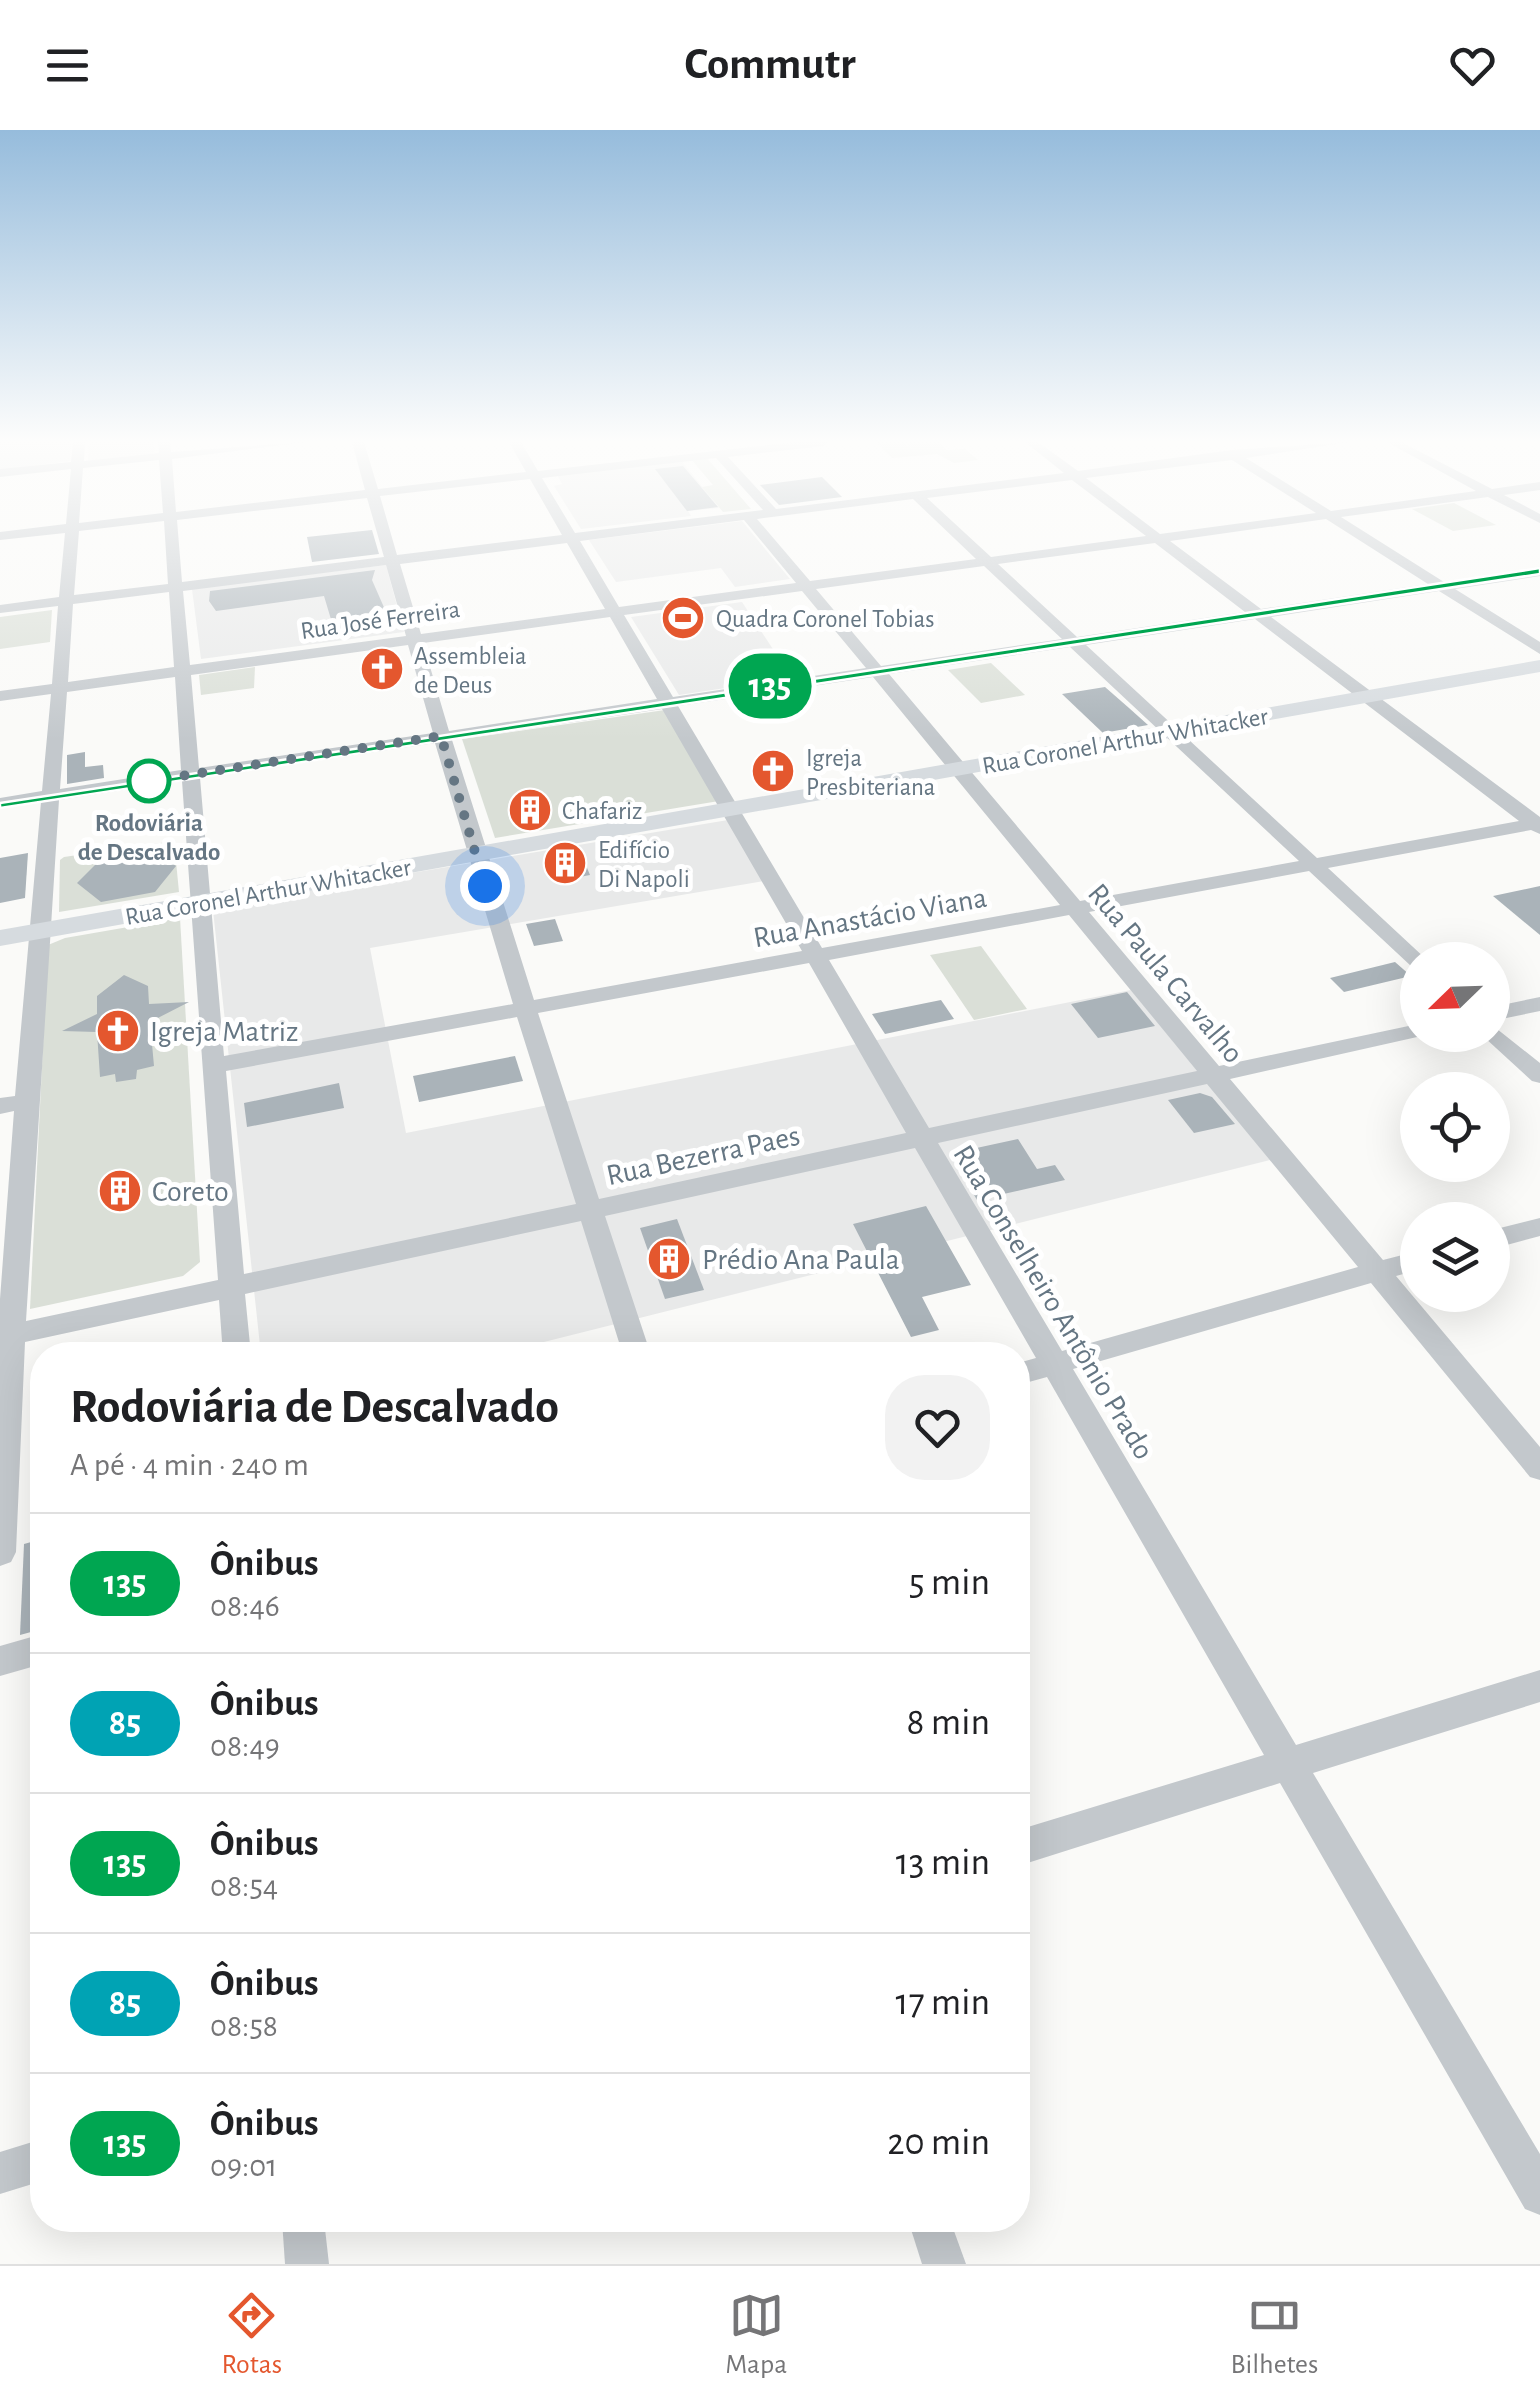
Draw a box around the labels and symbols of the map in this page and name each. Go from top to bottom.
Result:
sports icon: Quadra Coronel Tobias [660,595,706,641]
street label: Rua José Ferreira [299,597,462,644]
place label: Quadra Coronel Tobias [716,607,935,632]
place label: Assembleia de Deus [414,644,527,698]
church icon: Assembleia de Deus [359,646,405,692]
line badge: 135 [712,654,828,718]
street label: Rua Coronel Arthur Whitacker [980,704,1270,779]
place label: Igreja Presbiteriana [806,746,935,800]
church icon: Igreja Presbiteriana [750,748,796,794]
marker: Rodoviária de Descalvado [128,760,170,802]
building icon: Chafariz [507,787,553,833]
place label: Chafariz [562,799,642,824]
place label: Rodoviária de Descalvado [78,811,220,865]
place label: Edifício Di Napoli [598,838,690,892]
building icon: Edifício Di Napoli [542,840,588,886]
street label: Rua Coronel Arthur Whitacker [123,855,413,930]
your location [460,861,510,911]
street label: Rua Paula Carvalho [1082,878,1249,1069]
street label: Rua Anastácio Viana [751,883,989,953]
north arrow [1400,942,1510,1052]
church icon: Igreja Matriz [95,1008,141,1054]
place label: Igreja Matriz [150,1017,298,1047]
street label: Rua Bezerra Paes [604,1121,803,1191]
street label: Rua Conselheiro Antônio Prado [947,1140,1159,1465]
building icon: Coreto [97,1168,143,1214]
place label: Coreto [152,1177,229,1207]
building icon: Prédio Ana Paula [646,1236,692,1282]
place label: Prédio Ana Paula [702,1245,900,1275]

